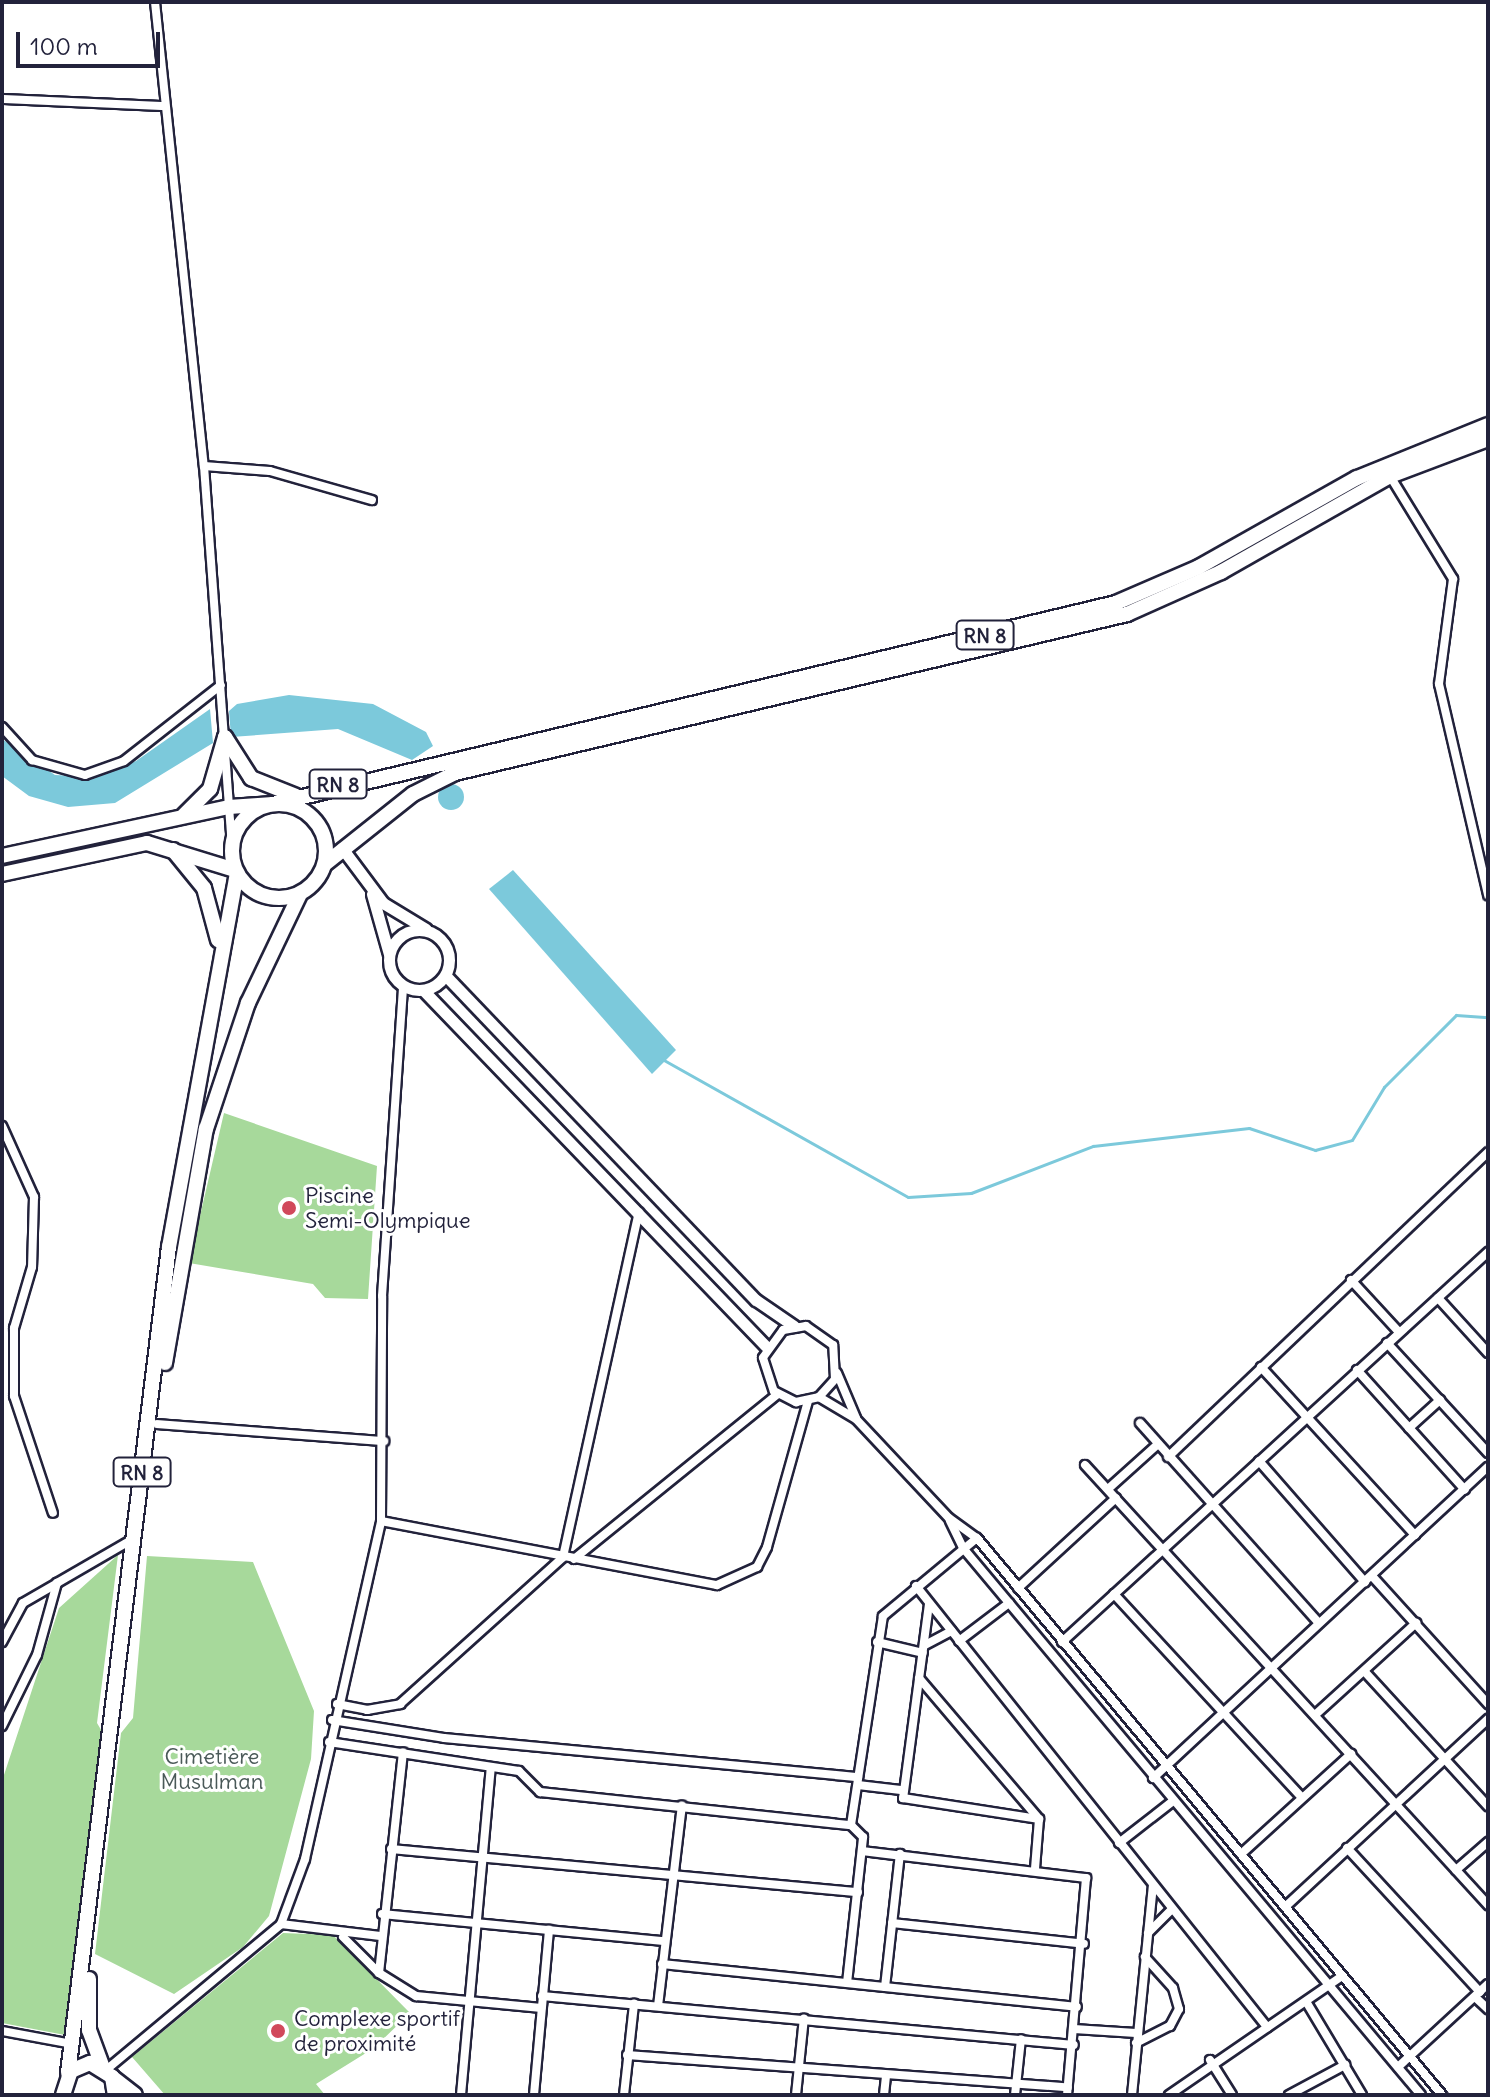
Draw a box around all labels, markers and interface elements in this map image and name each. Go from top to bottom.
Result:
scale bar [20,16,164,66]
text: 100 m [30,31,98,61]
road number: RN 8 [955,619,1015,651]
road number: RN 8 [308,768,368,800]
place label: Piscine Semi-Olympique [305,1182,471,1234]
marker: Piscine Semi-Olympique [280,1199,298,1217]
road number: RN 8 [112,1456,172,1488]
park label: Cimetière Musulman [161,1743,263,1794]
place label: Complexe sportif de proximité [294,2005,460,2056]
marker: Complexe sportif de proximité [269,2022,287,2040]

